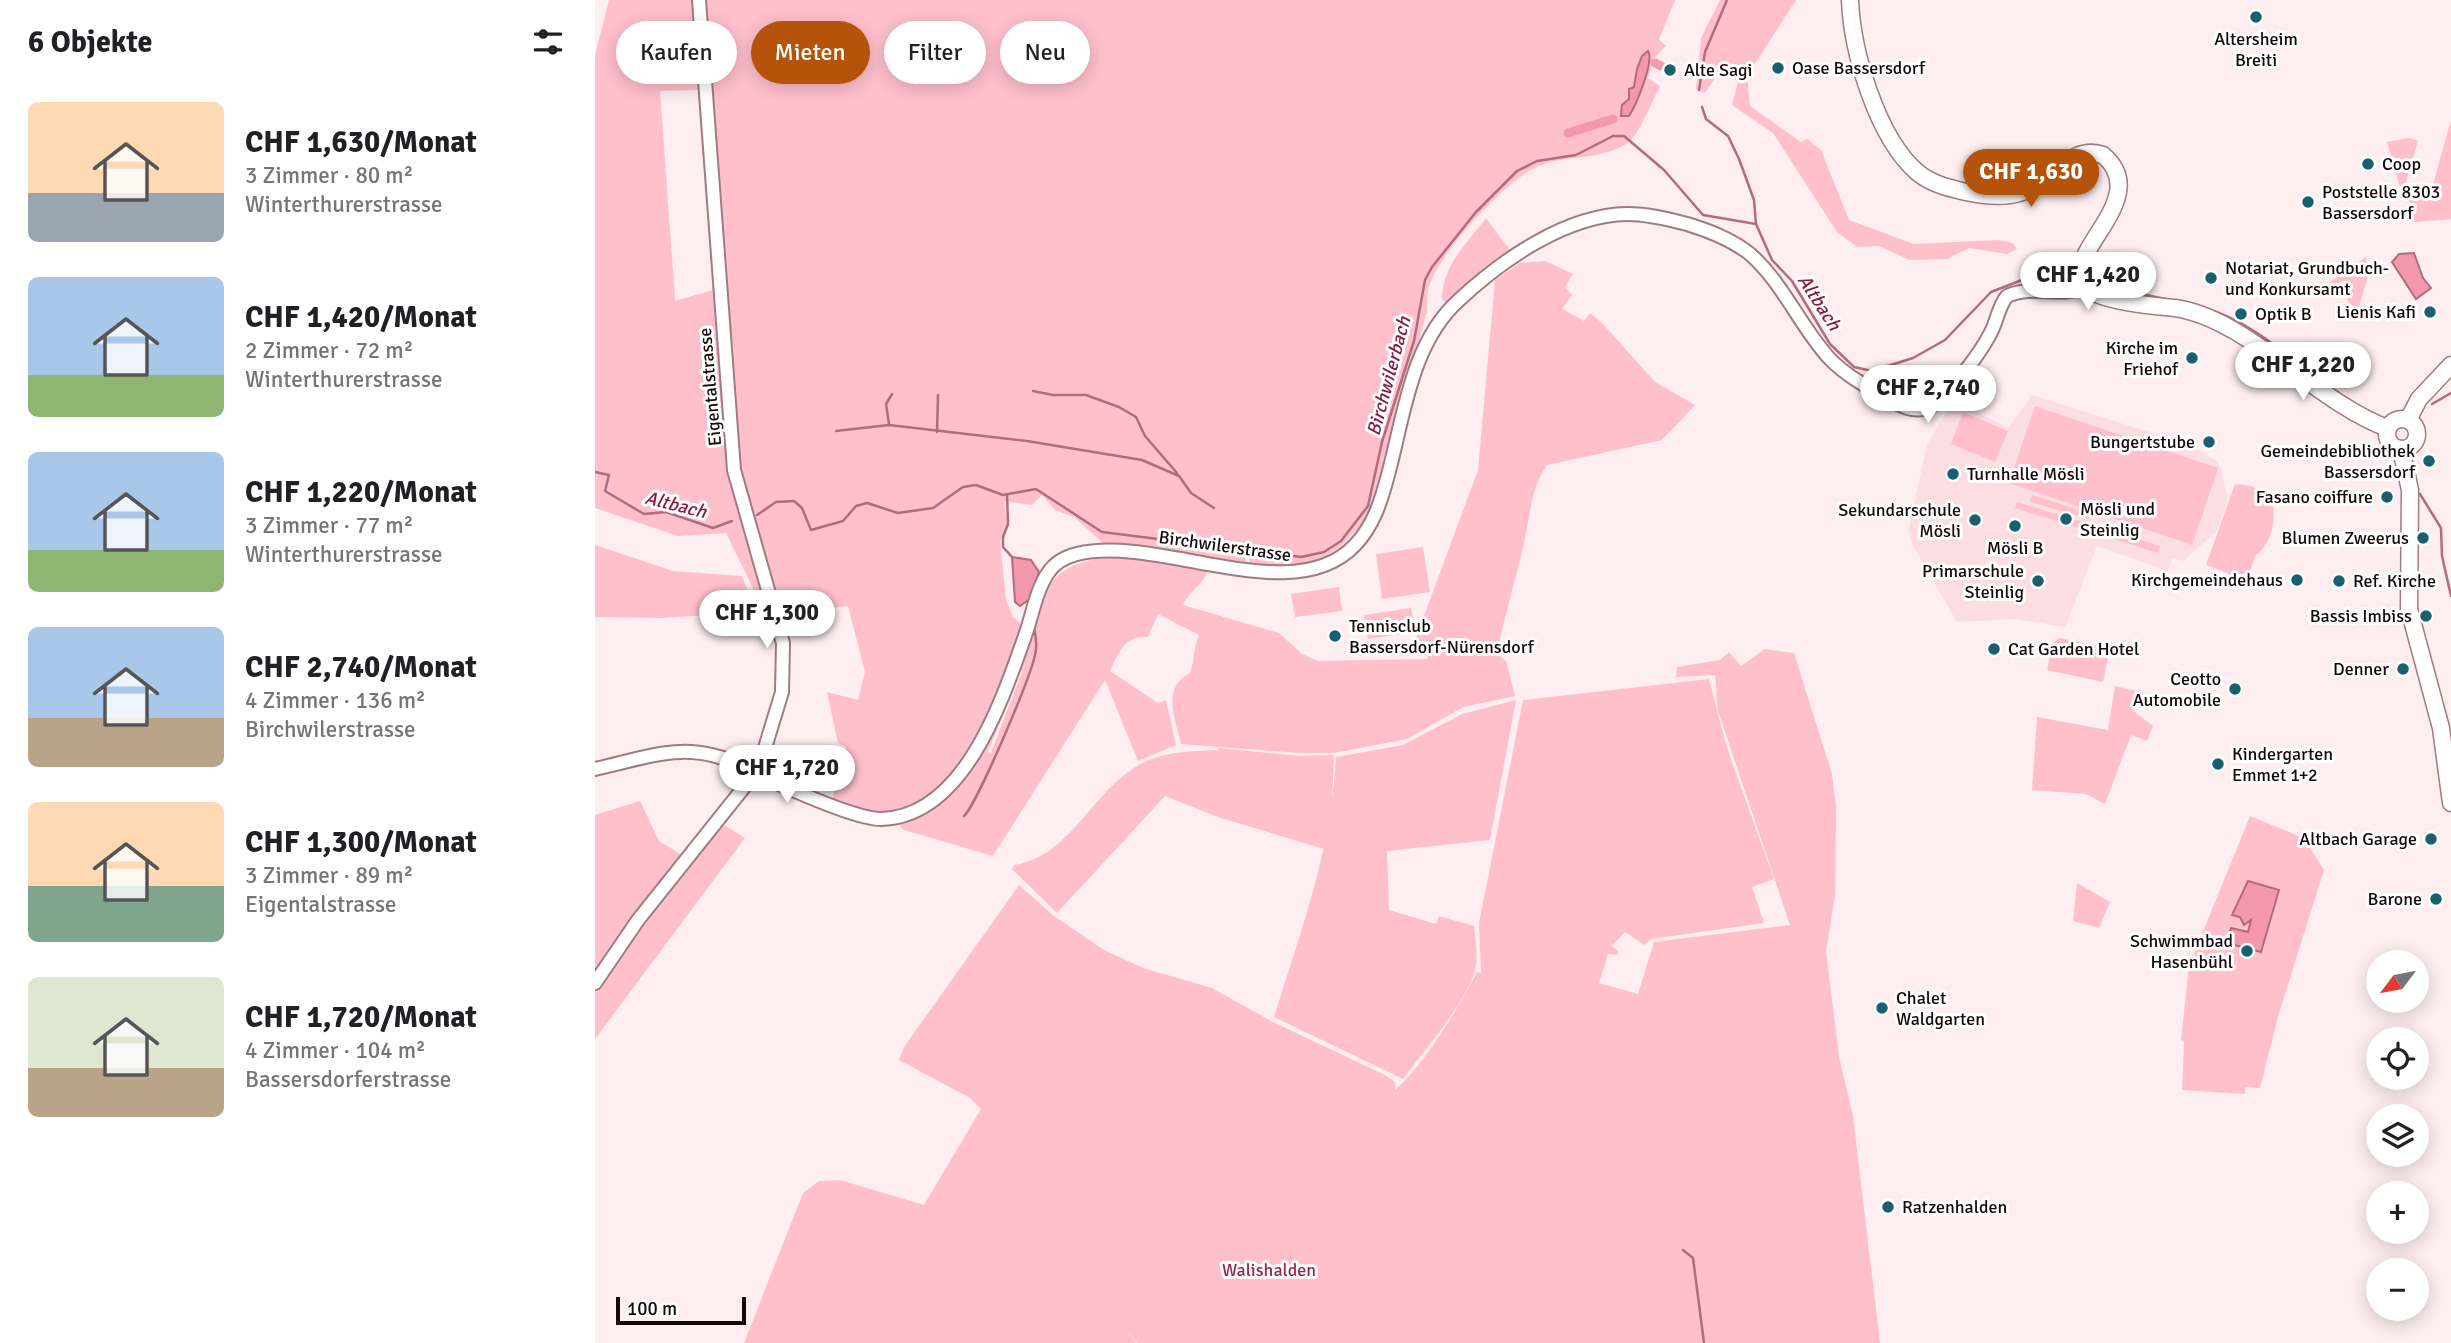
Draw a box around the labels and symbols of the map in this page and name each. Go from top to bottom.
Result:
marker: Altersheim Breiti [2248,9,2264,25]
place label: Altersheim Breiti [2214,28,2298,71]
place label: Oase Bassersdorf [1792,57,1926,79]
place label: Alte Sagi [1684,59,1752,81]
marker: Oase Bassersdorf [1770,60,1786,76]
marker: Alte Sagi [1662,62,1678,78]
pin: CHF 1,630 [1951,150,2111,209]
place label: Coop [2382,153,2421,175]
marker: Coop [2360,156,2376,172]
place label: Poststelle 8303 Bassersdorf [2322,181,2440,224]
marker: Poststelle 8303 Bassersdorf [2300,194,2316,210]
pin: CHF 1,420 [2008,252,2168,312]
place label: Notariat, Grundbuch- und Konkursamt [2225,257,2389,300]
water label: Altbach [1792,270,1847,336]
marker: Notariat, Grundbuch- und Konkursamt [2203,270,2219,286]
place label: Lienis Kafi [2336,301,2416,323]
place label: Optik B [2255,303,2312,325]
marker: Lienis Kafi [2422,304,2438,320]
marker: Optik B [2233,306,2249,322]
water label: Birchwilerbach [1362,314,1417,438]
street label: Eigentalstrasse [694,327,726,447]
place label: Kirche im Friehof [2106,337,2179,380]
pin: CHF 1,220 [2223,342,2383,402]
marker: Kirche im Friehof [2184,350,2200,366]
pin: CHF 2,740 [1848,366,2008,425]
place label: Bungertstube [2090,431,2195,453]
marker: Bungertstube [2201,434,2217,450]
place label: Gemeindebibliothek Bassersdorf [2261,440,2416,483]
marker: Gemeindebibliothek Bassersdorf [2421,453,2437,469]
place label: Turnhalle Mösli [1967,463,2085,485]
marker: Turnhalle Mösli [1945,466,1961,482]
water label: Altbach [643,486,709,524]
place label: Fasano coiffure [2256,486,2373,508]
marker: Fasano coiffure [2379,489,2395,505]
place label: Mösli und Steinlig [2080,498,2155,541]
place label: Sekundarschule Mösli [1838,499,1961,542]
marker: Mösli und Steinlig [2058,511,2074,527]
marker: Sekundarschule Mösli [1967,512,1983,528]
marker: Mösli B [2007,518,2023,534]
street label: Birchwilerstrasse [1157,526,1293,566]
place label: Blumen Zweerus [2281,527,2409,549]
marker: Blumen Zweerus [2415,530,2431,546]
place label: Mösli B [1987,537,2043,559]
place label: Primarschule Steinlig [1922,560,2024,603]
place label: Kirchgemeindehaus [2131,569,2283,591]
place label: Ref. Kirche [2353,570,2436,592]
marker: Kirchgemeindehaus [2289,572,2305,588]
marker: Primarschule Steinlig [2030,573,2046,589]
marker: Ref. Kirche [2331,573,2347,589]
pin: CHF 1,300 [687,590,847,650]
place label: Bassis Imbiss [2310,605,2412,627]
marker: Bassis Imbiss [2418,608,2434,624]
place label: Tennisclub Bassersdorf-Nürensdorf [1349,615,1535,658]
marker: Tennisclub Bassersdorf-Nürensdorf [1327,628,1343,644]
place label: Cat Garden Hotel [2008,638,2139,660]
marker: Cat Garden Hotel [1986,641,2002,657]
place label: Denner [2333,658,2389,680]
marker: Denner [2395,661,2411,677]
place label: Ceotto Automobile [2133,668,2221,711]
marker: Ceotto Automobile [2227,681,2243,697]
place label: Kindergarten Emmet 1+2 [2232,743,2333,786]
pin: CHF 1,720 [707,746,867,805]
marker: Kindergarten Emmet 1+2 [2210,756,2226,772]
place label: Altbach Garage [2299,828,2417,850]
marker: Altbach Garage [2423,831,2439,847]
place label: Barone [2368,888,2422,910]
marker: Barone [2428,891,2444,907]
place label: Schwimmbad Hasenbühl [2130,930,2233,973]
marker: Schwimmbad Hasenbühl [2239,943,2255,959]
north arrow [2366,950,2429,1013]
place label: Chalet Waldgarten [1896,987,1985,1030]
marker: Chalet Waldgarten [1874,1000,1890,1016]
place label: Ratzenhalden [1902,1196,2007,1218]
marker: Ratzenhalden [1880,1199,1896,1215]
park label: Walishalden [1222,1259,1316,1281]
scale bar [616,1294,745,1326]

